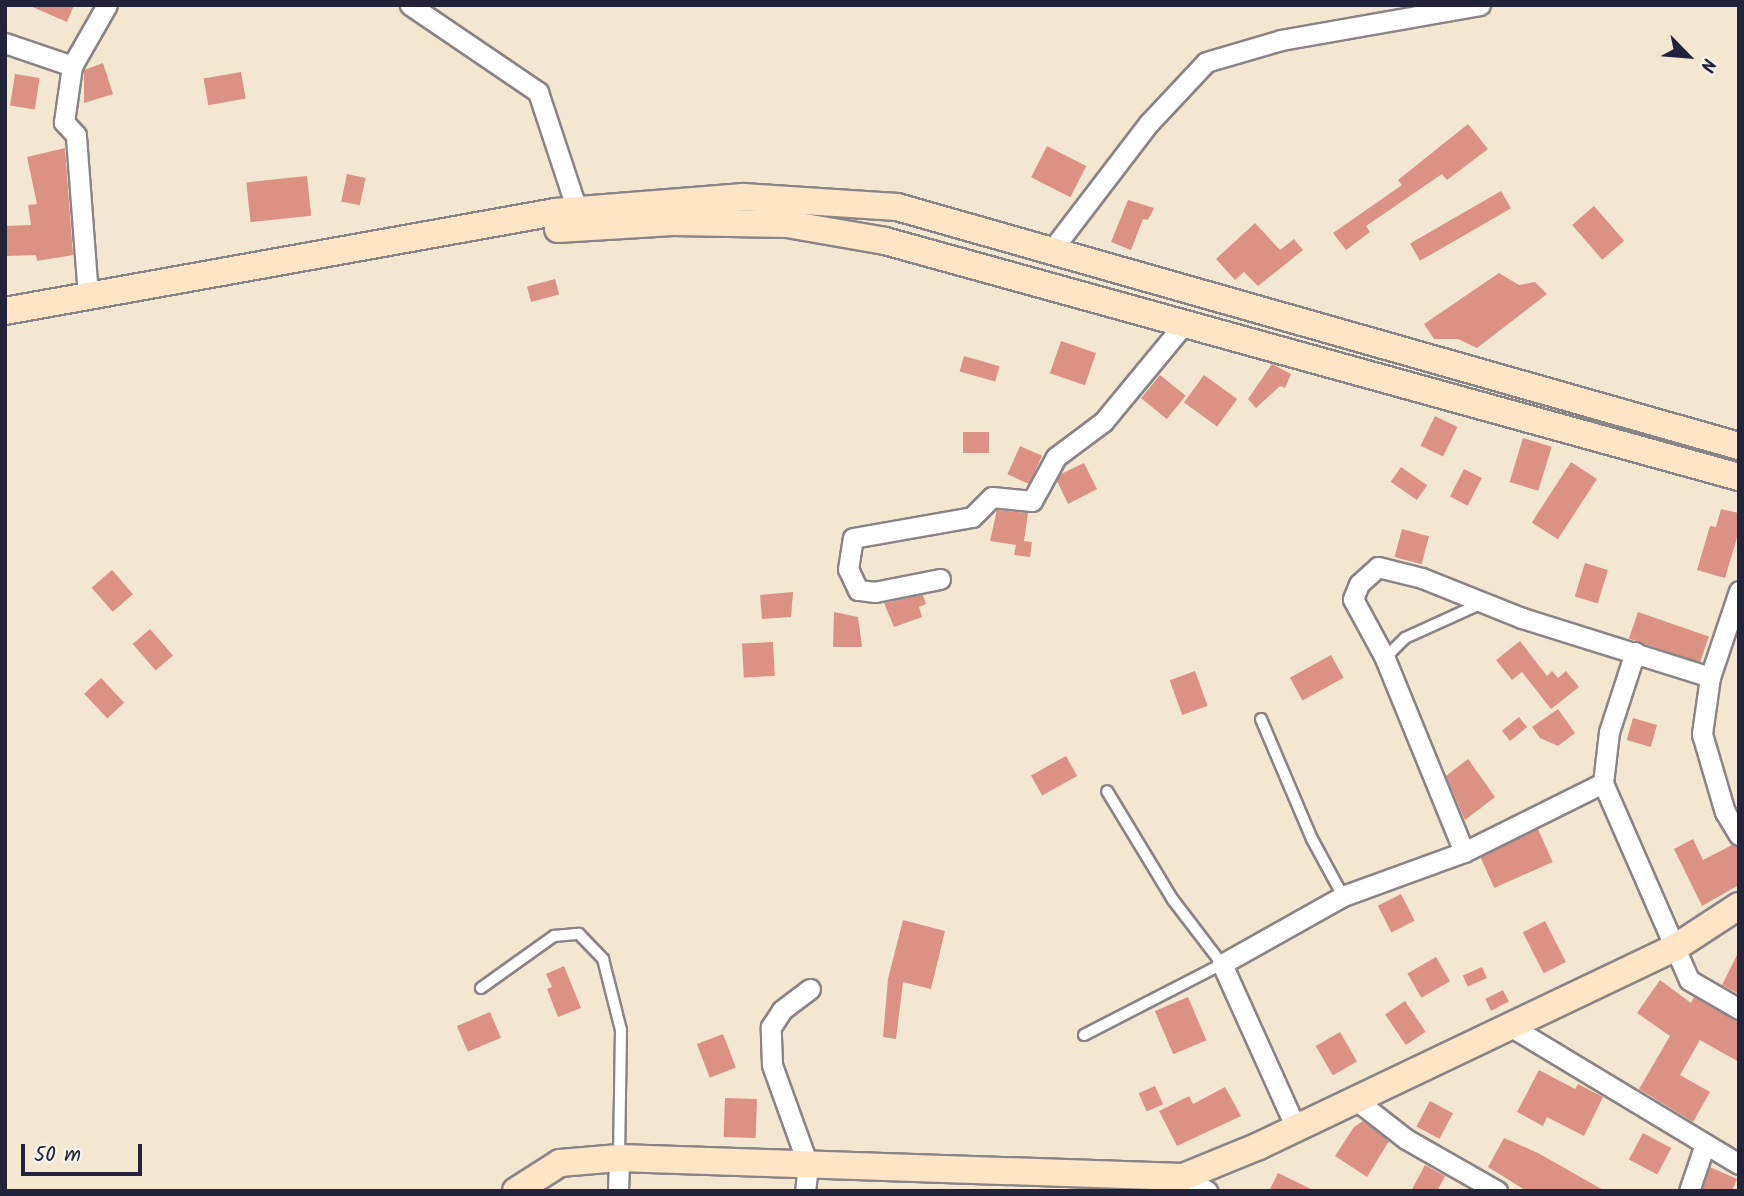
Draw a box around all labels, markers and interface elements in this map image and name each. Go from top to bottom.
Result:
north arrow [1653,21,1723,91]
text: N [1691,53,1723,77]
scale bar [24,1130,145,1174]
text: 50 m [34,1139,81,1172]

